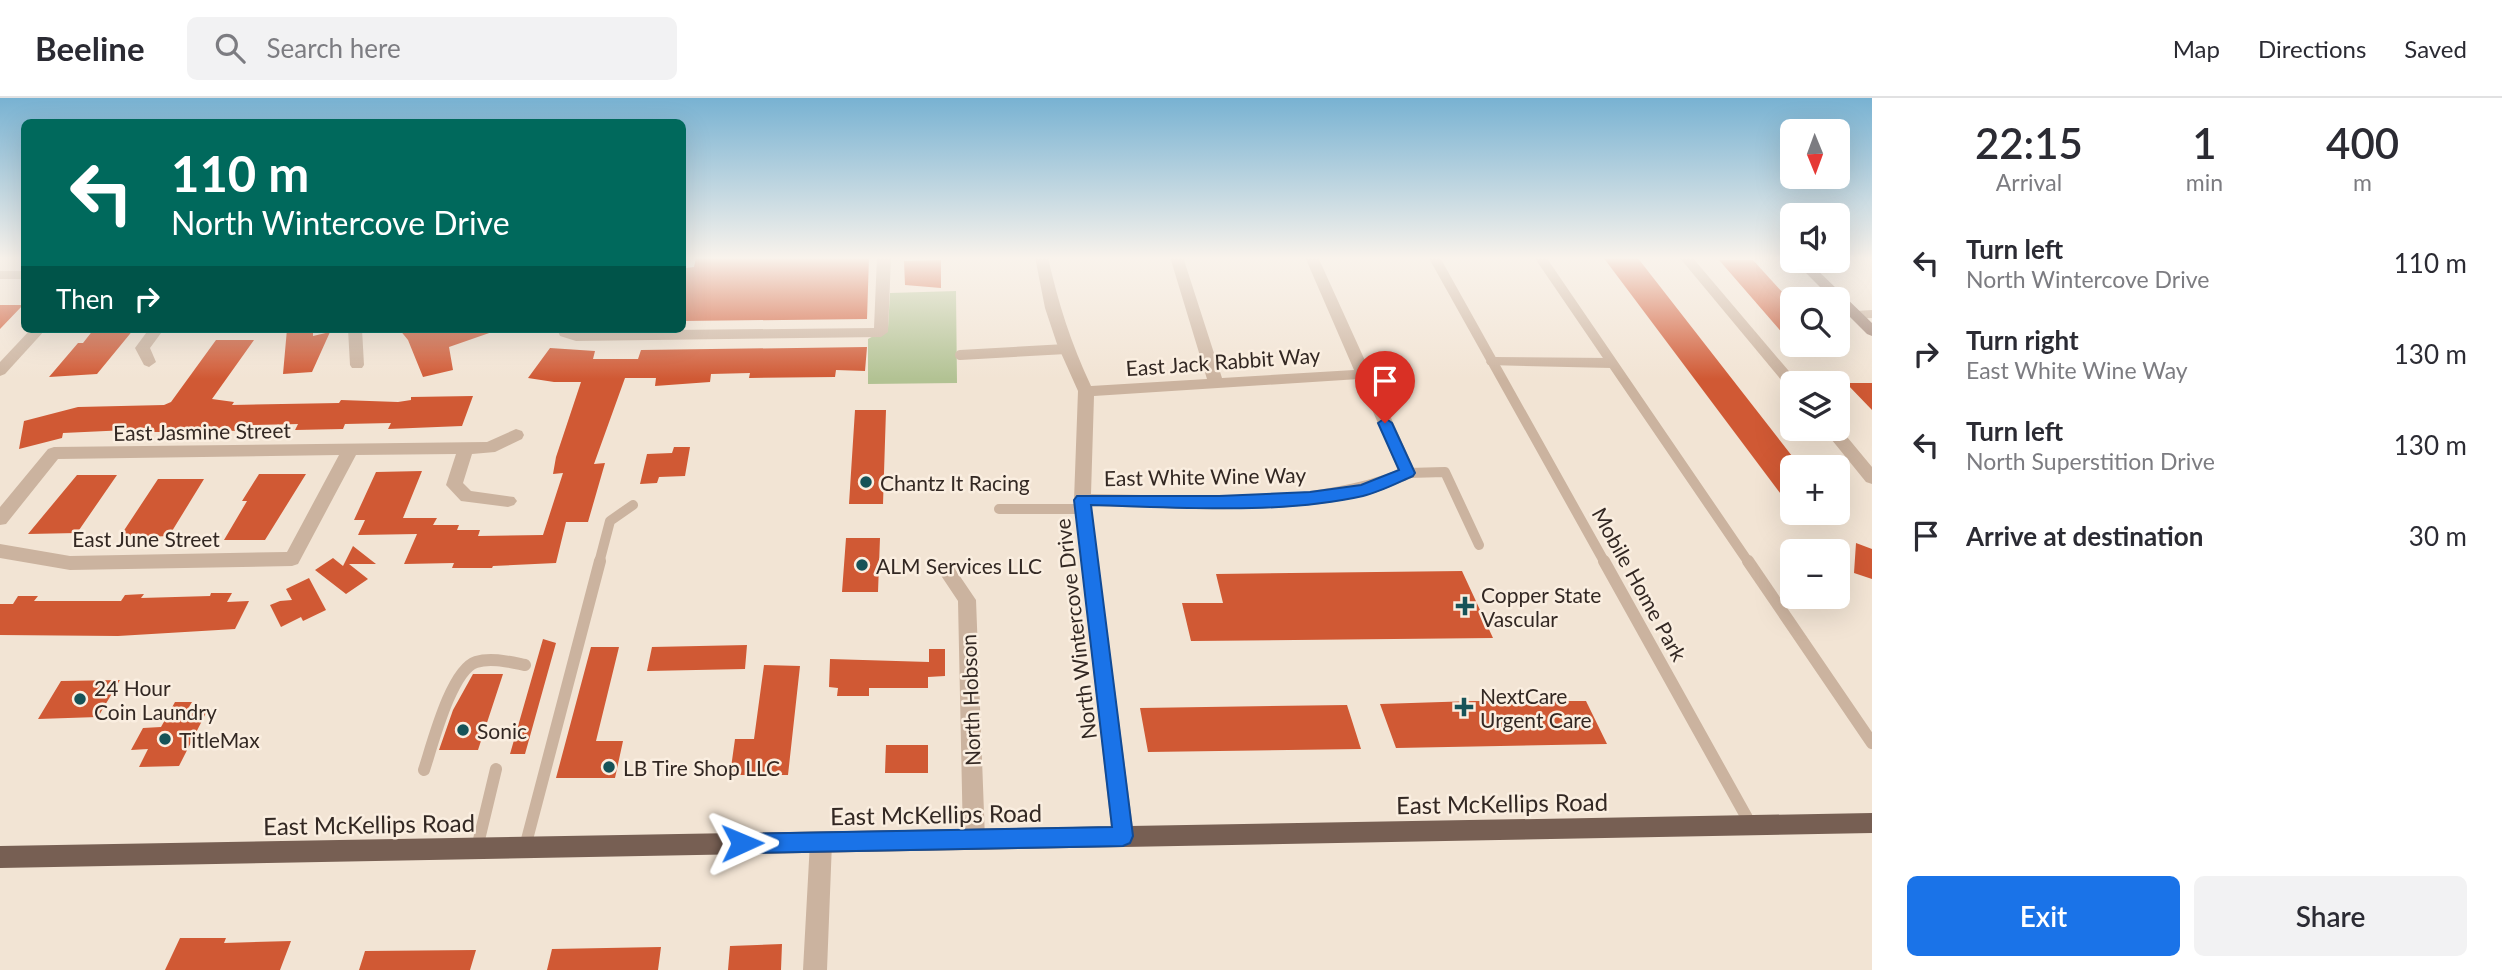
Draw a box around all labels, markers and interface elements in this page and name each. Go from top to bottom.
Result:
search box [187,17,677,80]
text: Beeline [35,28,145,68]
icon: search [211,29,249,67]
text: Search here [267,32,401,64]
text: Map [2173,34,2220,63]
text: Directions [2258,34,2366,63]
text: Saved [2404,34,2467,63]
text: 22:15 [1975,118,2083,168]
text: 1 [2192,118,2217,168]
text: 400 [2326,118,2399,168]
north arrow [1780,119,1850,189]
map controls [1780,119,1850,609]
text: 110 m [171,144,309,202]
icon: left [56,147,147,238]
text: Arrival [1996,168,2062,196]
text: min [2186,168,2223,196]
text: m [2353,168,2372,196]
text: North Wintercove Drive [171,203,510,242]
button: sound [1780,203,1850,273]
text: Turn left [1966,233,2063,265]
icon: left [1907,244,1945,282]
text: 110 m [2394,247,2467,279]
text: North Wintercove Drive [1966,265,2209,293]
icon: right [128,280,166,318]
text: Then [56,283,114,315]
button: search [1780,287,1850,357]
text: Turn right [1966,324,2079,356]
icon: right [1907,335,1945,373]
text: 130 m [2394,338,2467,370]
street label: East Jack Rabbit Way [1125,342,1321,380]
pin [1355,351,1415,423]
text: East White Wine Way [1966,356,2188,384]
icon: arrive [1366,362,1404,400]
button: layers [1780,371,1850,441]
text: Turn left [1966,415,2063,447]
street label: East Jasmine Street [113,417,291,445]
icon: left [1907,426,1945,464]
text: 130 m [2394,429,2467,461]
text: North Superstition Drive [1966,447,2215,475]
button: + [1780,455,1850,525]
street label: East White Wine Way [1104,462,1307,490]
place label: Chantz It Racing [880,470,1030,495]
marker: Chantz It Racing [858,474,874,490]
street label: Mobile Home Park [1587,503,1693,665]
street label: North Wintercove Drive [1049,517,1101,741]
icon: arrive [1907,517,1945,555]
text: Arrive at destination [1966,520,2203,552]
text: 30 m [2409,520,2467,552]
street label: East June Street [72,526,220,551]
button: − [1780,539,1850,609]
place label: ALM Services LLC [876,553,1042,578]
marker: ALM Services LLC [854,557,870,573]
place label: Copper State Vascular [1481,582,1601,631]
marker: Copper State Vascular [1455,596,1475,616]
street label: North Hobson [955,634,985,766]
place label: 24 Hour Coin Laundry [94,675,217,724]
place label: NextCare Urgent Care [1480,683,1592,732]
marker: 24 Hour Coin Laundry [72,691,88,707]
marker: NextCare Urgent Care [1454,697,1474,717]
place label: Sonic [477,718,527,743]
marker: Sonic [455,722,471,738]
place label: TitleMax [179,727,260,752]
marker: TitleMax [157,731,173,747]
place label: LB Tire Shop LLC [623,755,780,780]
marker: LB Tire Shop LLC [601,759,617,775]
street label: East McKellips Road [1396,787,1608,819]
street label: East McKellips Road [830,798,1042,830]
position arrow [705,806,779,880]
street label: East McKellips Road [263,808,475,840]
button: Exit [1907,876,2180,956]
button: Share [2194,876,2467,956]

